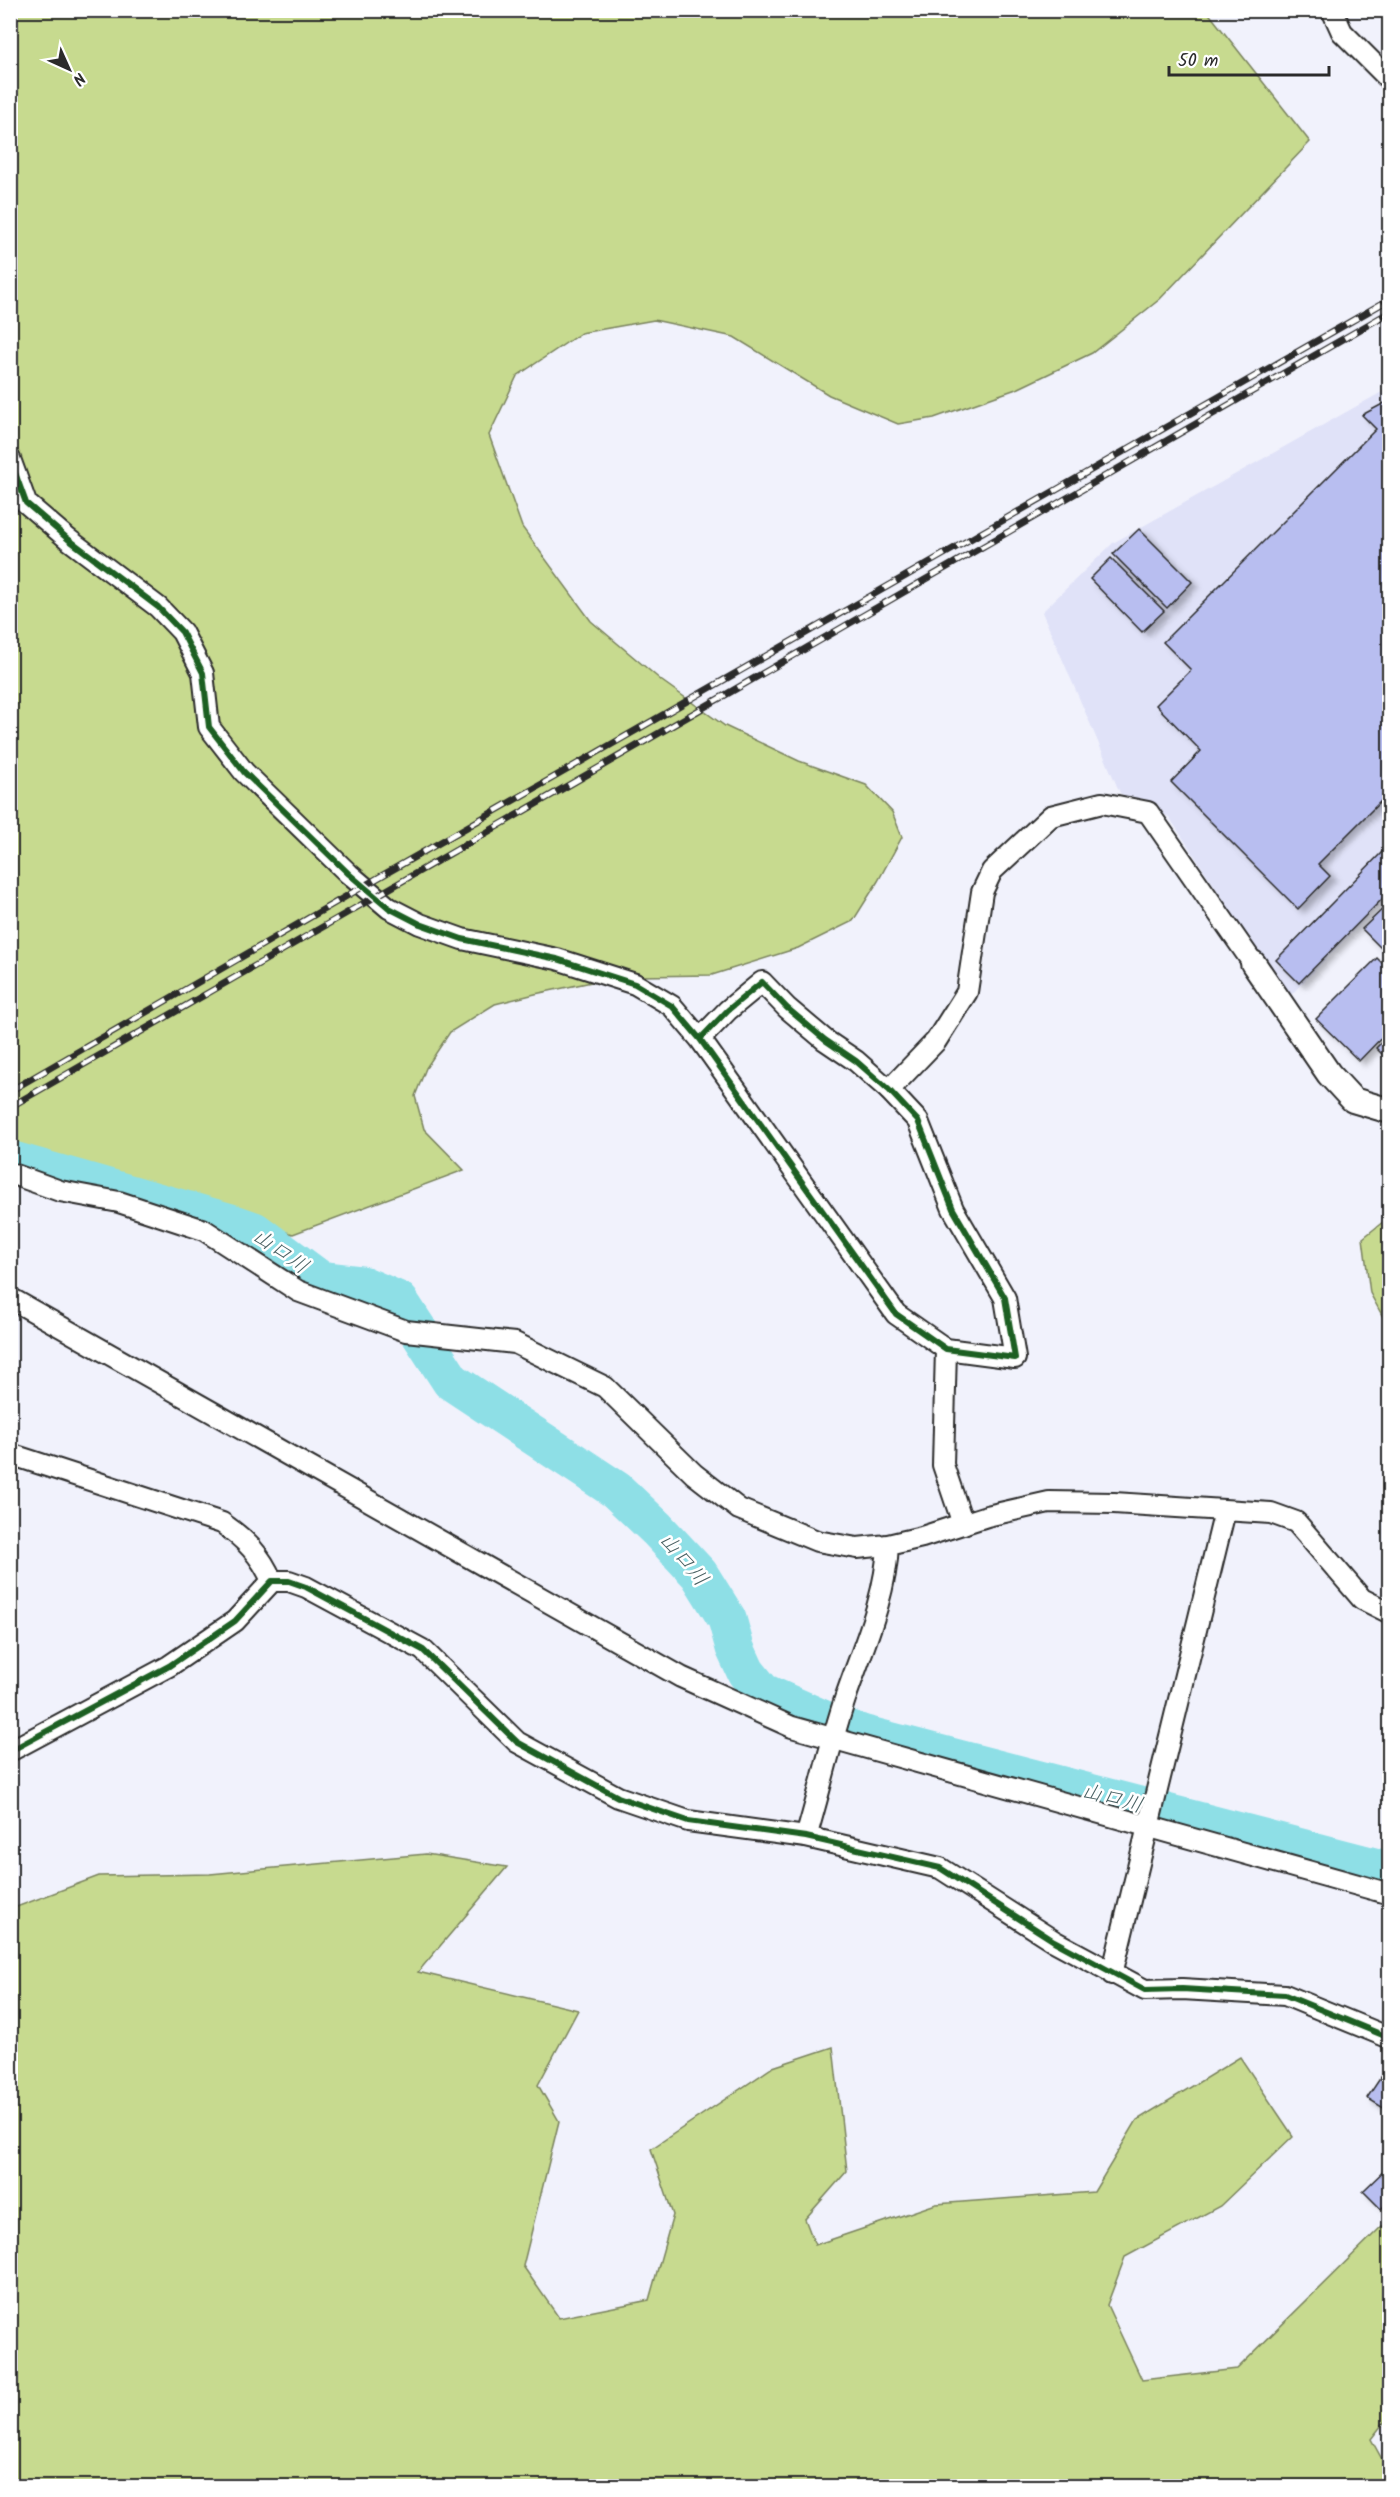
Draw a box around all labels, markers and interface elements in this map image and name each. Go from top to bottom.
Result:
north arrow [39,39,99,99]
scale bar [1169,39,1330,77]
text: 50 m [1178,47,1218,76]
text: N [66,66,91,91]
water label: 山口川 [245,1220,315,1284]
water label: 山口川 [650,1525,716,1595]
water label: 山口川 [1077,1775,1147,1823]

